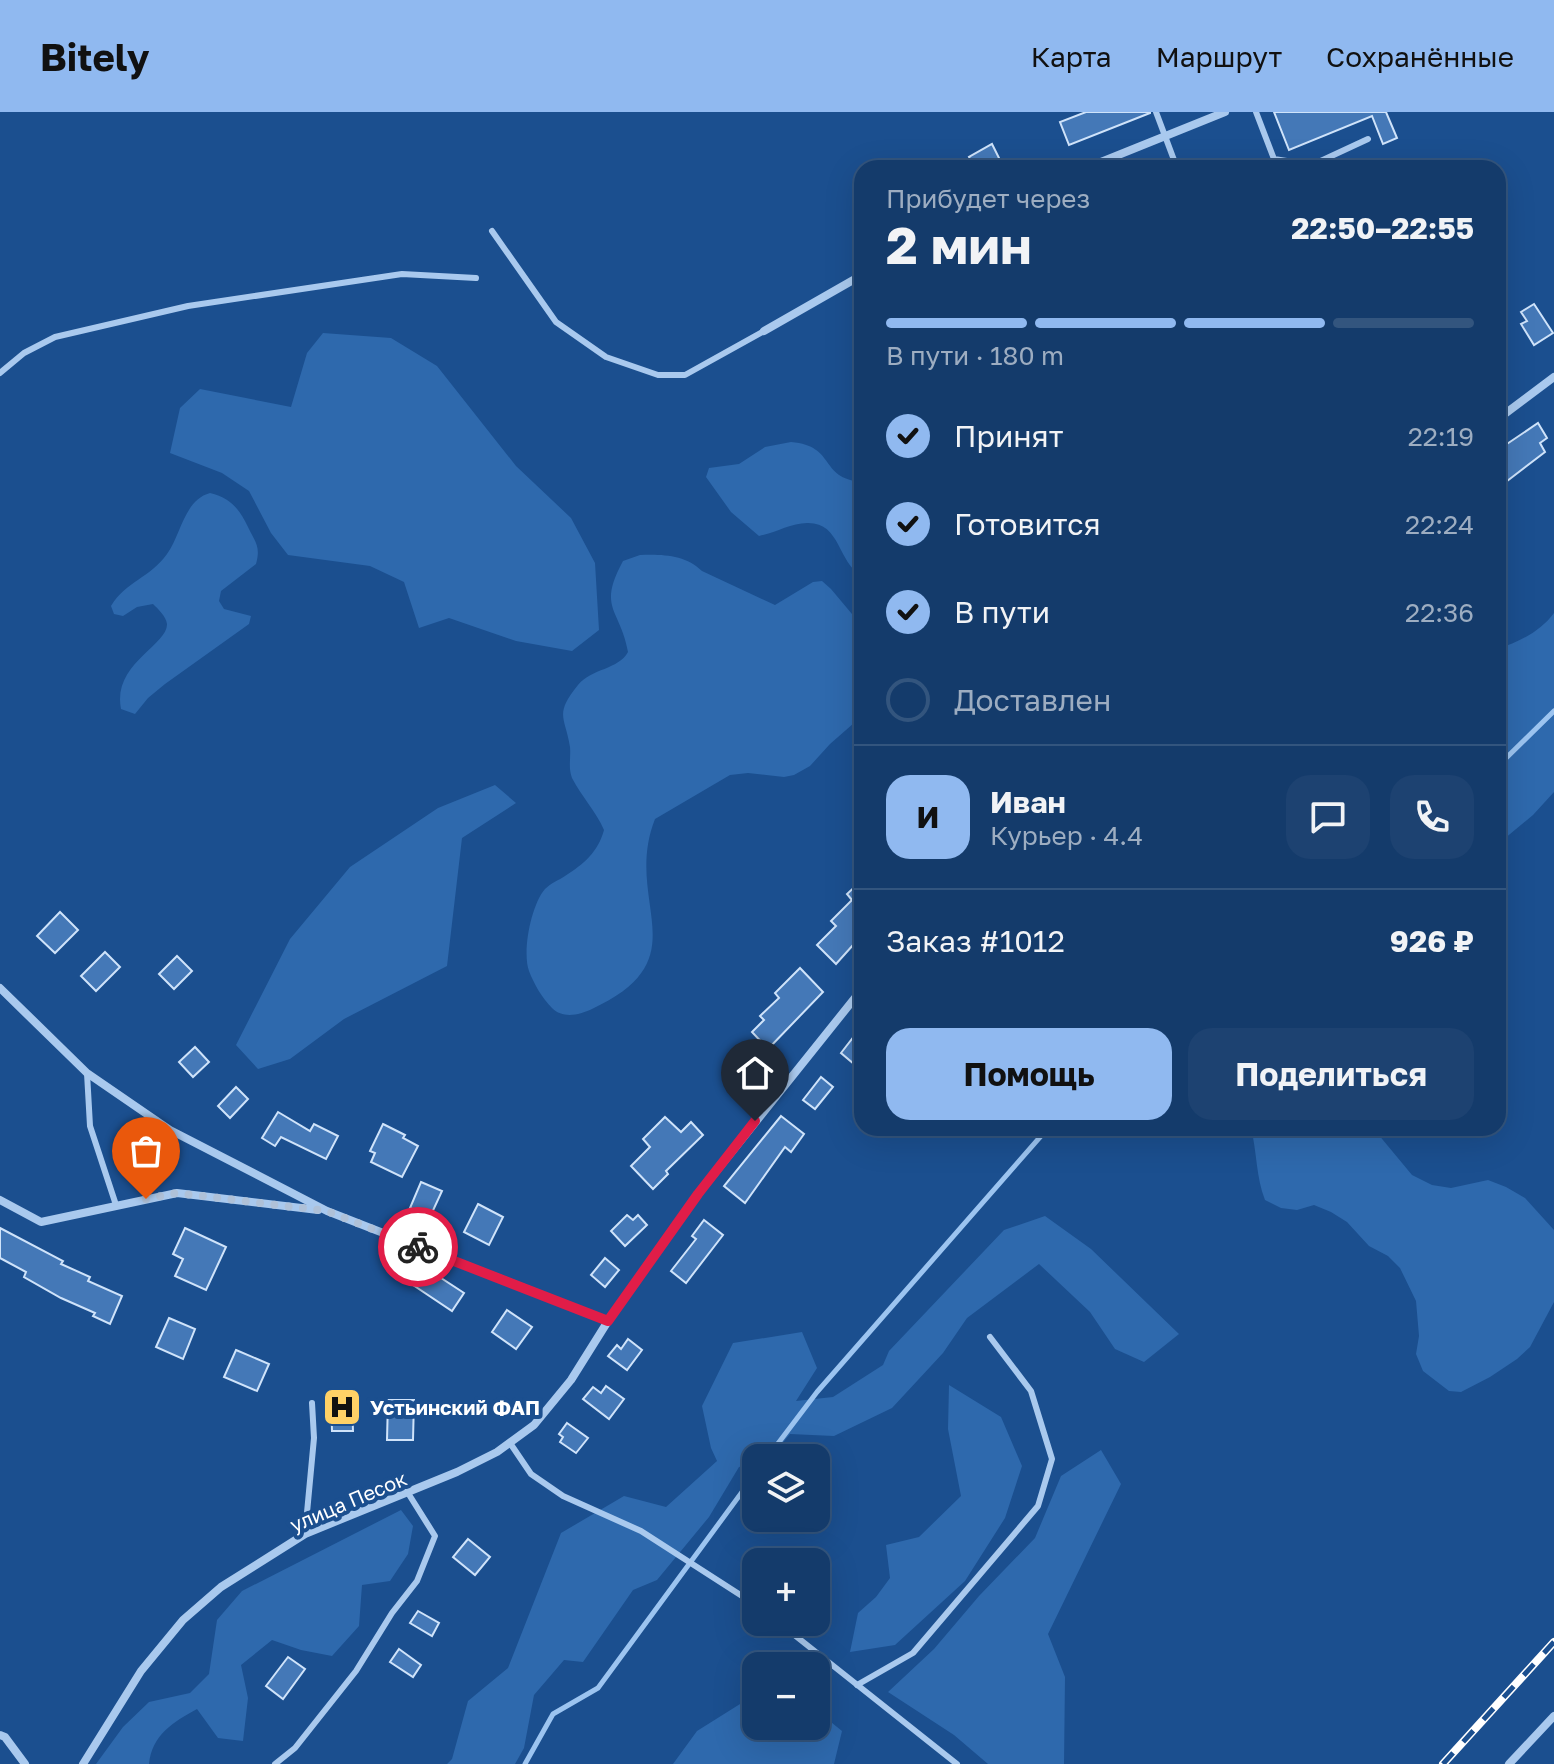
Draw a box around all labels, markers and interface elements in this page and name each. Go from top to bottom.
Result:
text: Bitely [40,34,150,79]
text: Карта [1031,40,1112,73]
text: Маршрут [1156,40,1282,73]
text: Сохранённые [1326,40,1514,73]
text: Прибудет через [886,183,1090,214]
text: 22:50–22:55 [1291,210,1474,246]
text: 2 мин [886,213,1032,275]
text: В пути · 180 m [886,340,1064,371]
icon: check [886,414,930,458]
text: Принят [954,418,1063,454]
text: 22:19 [1408,421,1474,452]
icon: check [886,502,930,546]
text: Готовится [954,506,1101,542]
text: 22:24 [1405,509,1474,540]
icon: check [886,590,930,634]
text: В пути [954,594,1050,630]
text: 22:36 [1405,597,1474,628]
text: Доставлен [954,682,1111,718]
button: chat [1286,775,1370,859]
button: phone [1390,775,1474,859]
text: Иван [990,784,1066,820]
text: И [917,799,939,835]
text: Курьер · 4.4 [990,820,1143,851]
text: Заказ #1012 [886,923,1065,959]
text: 926 ₽ [1390,923,1474,959]
button: Помощь [886,1028,1172,1120]
button: Поделиться [1188,1028,1474,1120]
pin [721,1039,789,1121]
icon: home [733,1051,777,1095]
pin [112,1117,180,1199]
icon: bag [124,1129,168,1173]
courier [378,1207,458,1287]
icon: bike [396,1225,440,1269]
hospital icon: Устьинский ФАП [321,1386,363,1428]
place label: Устьинский ФАП [370,1395,540,1419]
map controls [742,1444,830,1740]
button: layers [742,1444,830,1532]
street label: улица Песок [286,1466,410,1536]
button: + [742,1548,830,1636]
button: − [742,1652,830,1740]

